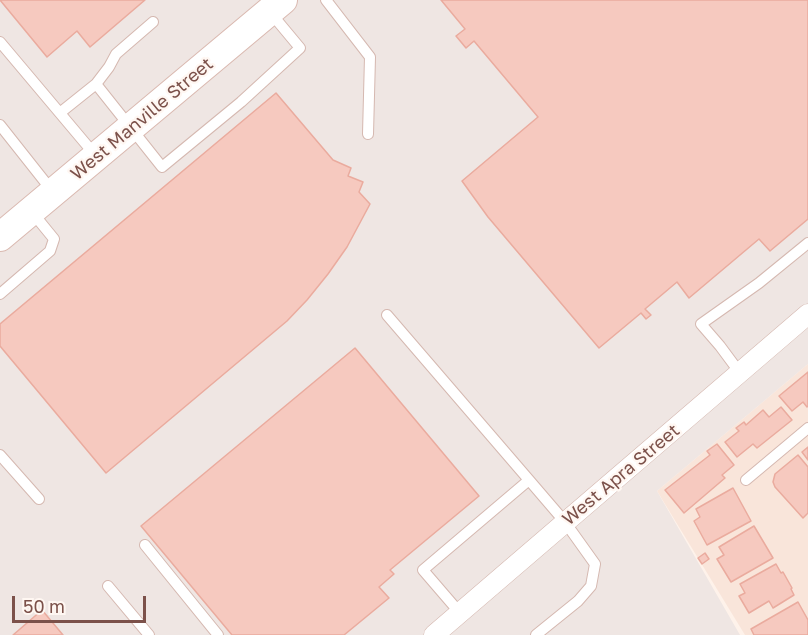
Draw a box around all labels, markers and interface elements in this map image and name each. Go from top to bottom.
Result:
street label: West Manville Street [66,53,218,185]
street label: West Apra Street [558,420,684,530]
scale bar [15,584,148,622]
text: 50 m [23,595,65,617]

